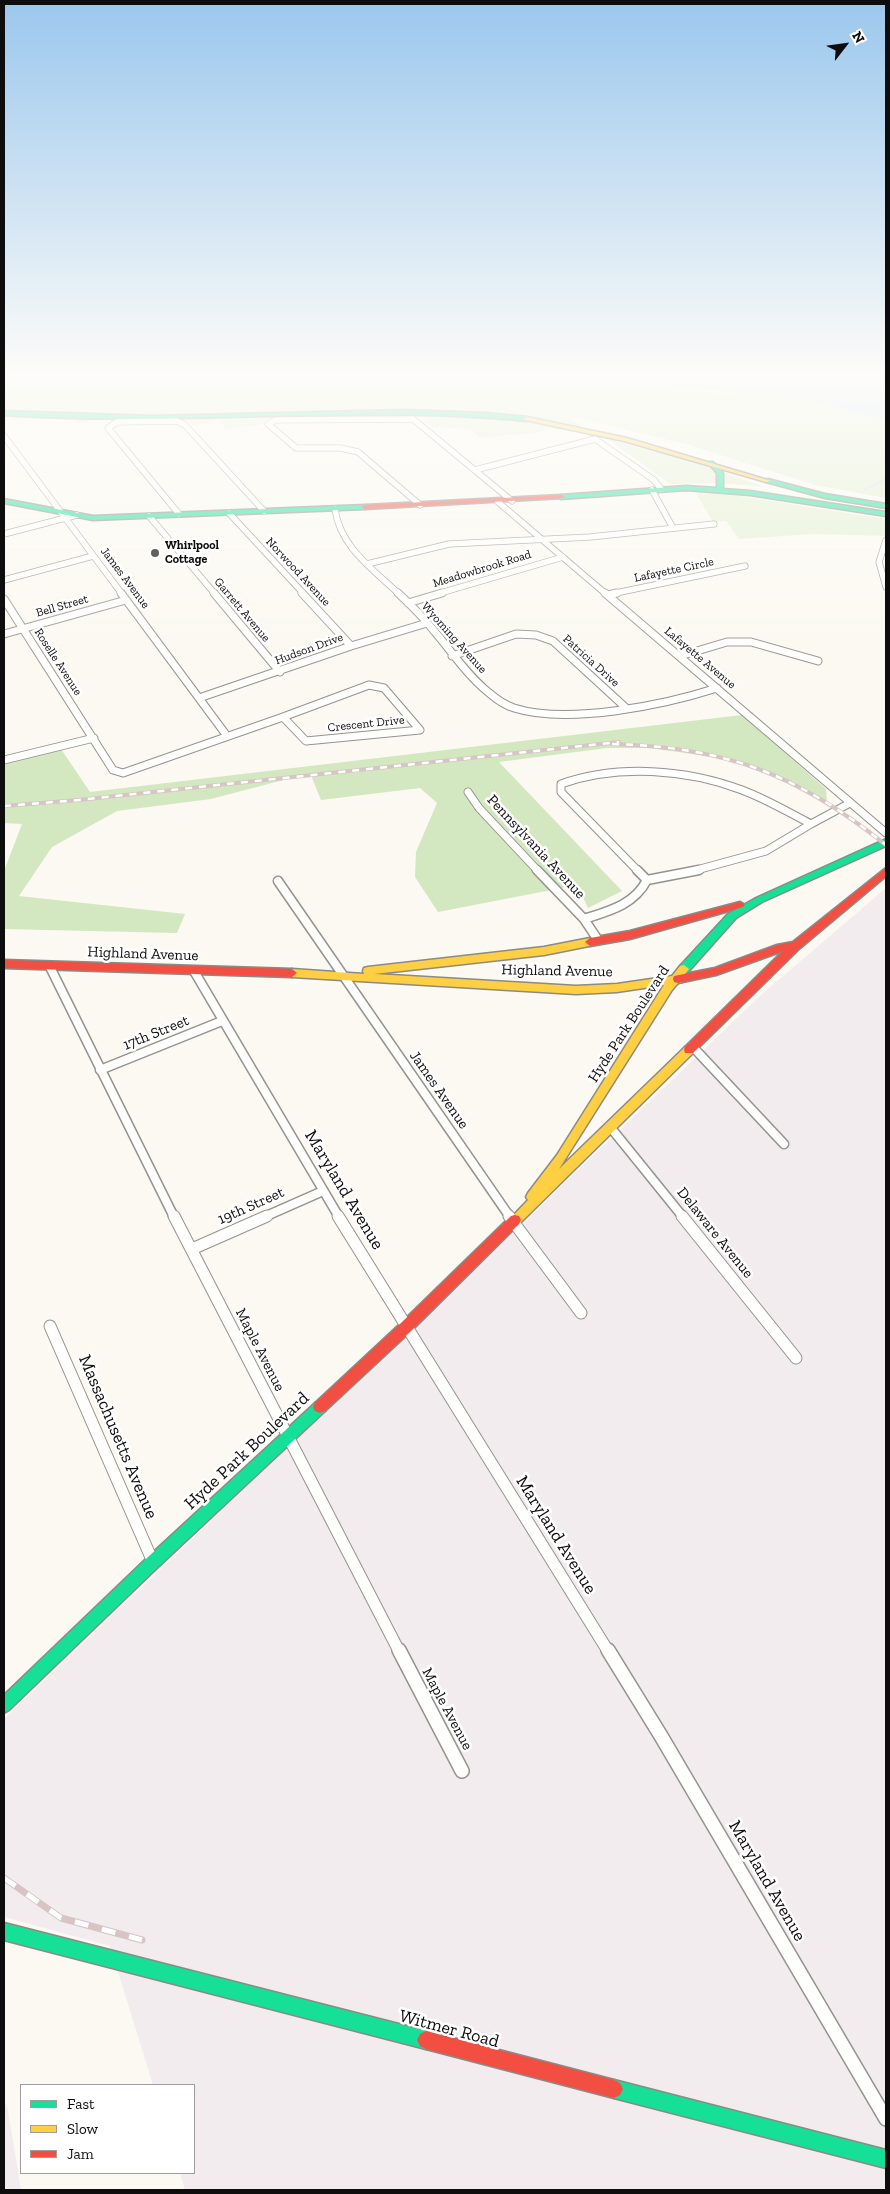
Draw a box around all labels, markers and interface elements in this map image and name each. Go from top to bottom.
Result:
north arrow [820,20,870,70]
text: N [848,28,868,46]
street label: Norwood Avenue [263,535,333,609]
place label: Whirlpool Cottage [165,539,219,567]
street label: James Avenue [97,545,153,611]
marker: Whirlpool Cottage [149,547,161,559]
street label: Meadowbrook Road [431,547,533,591]
street label: Lafayette Circle [633,555,715,585]
street label: Garrett Avenue [211,575,273,645]
street label: Bell Street [34,592,90,620]
street label: Wyoming Avenue [418,599,490,677]
street label: Lafayette Avenue [661,624,739,692]
street label: Roselle Avenue [31,626,85,698]
street label: Hudson Drive [273,630,345,668]
street label: Patricia Drive [560,632,622,690]
street label: Crescent Drive [327,713,405,735]
street label: Pennsylvania Avenue [483,791,589,903]
street label: Highland Avenue [87,943,199,965]
street label: Highland Avenue [501,961,613,981]
street label: Hyde Park Boulevard [585,962,673,1086]
street label: 17th Street [120,1012,192,1054]
street label: James Avenue [405,1047,473,1133]
street label: Maryland Avenue [300,1126,388,1254]
street label: 19th Street [215,1183,287,1229]
street label: Delaware Avenue [673,1184,757,1282]
street label: Maple Avenue [231,1306,289,1394]
street label: Massachusetts Avenue [74,1352,162,1522]
street label: Hyde Park Boulevard [180,1388,314,1514]
street label: Maryland Avenue [511,1472,601,1598]
street label: Maple Avenue [418,1665,476,1753]
street label: Maryland Avenue [724,1817,810,1945]
street label: Witmer Road [397,2005,501,2053]
legend [20,2084,195,2174]
text: Fast [67,2095,95,2113]
text: Slow [67,2120,98,2138]
text: Jam [67,2145,94,2163]

